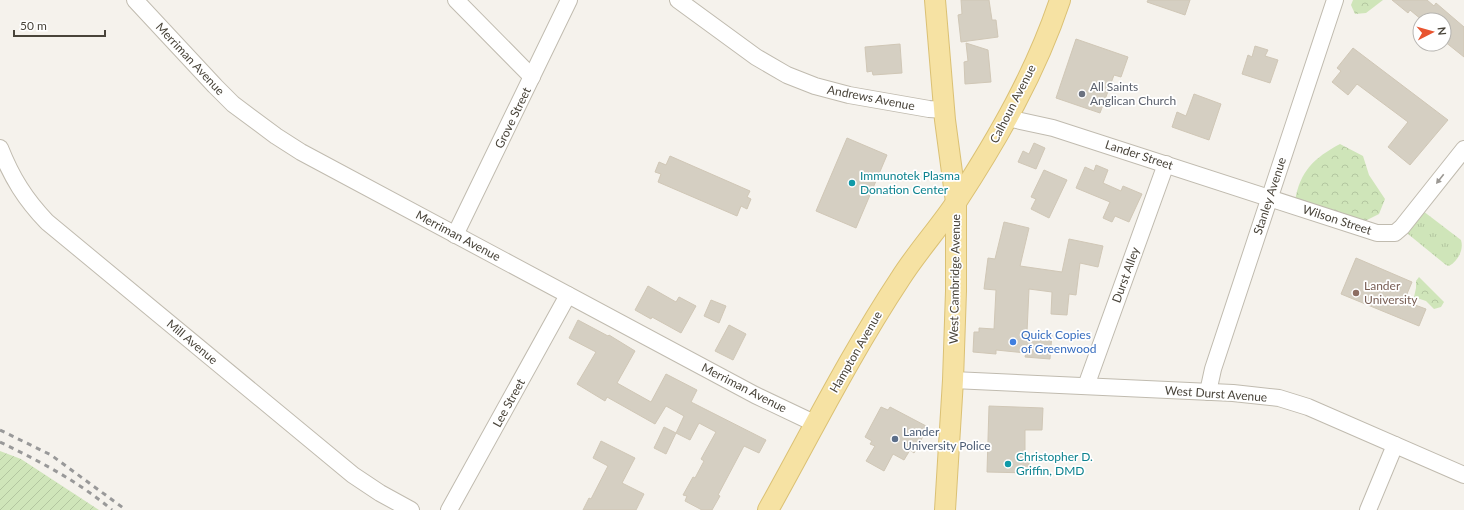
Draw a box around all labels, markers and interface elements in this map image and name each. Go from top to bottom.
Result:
scale bar [14,12,105,38]
north arrow [1412,12,1452,52]
text: 50 m [20,18,47,33]
street label: Merriman Avenue [153,19,228,98]
text: N [1436,26,1449,36]
street label: Calhoun Avenue [986,62,1039,146]
place label: All Saints Anglican Church [1090,79,1176,108]
street label: Andrews Avenue [826,82,916,113]
street label: Grove Street [491,84,534,151]
marker: All Saints Anglican Church [1077,89,1087,99]
street label: Lander Street [1103,136,1176,173]
street label: Stanley Avenue [1250,155,1289,236]
place label: Immunotek Plasma Donation Center [860,168,960,197]
one-way arrow [1435,174,1444,185]
marker: Immunotek Plasma Donation Center [847,178,857,188]
street label: Wilson Street [1301,201,1374,238]
street label: Merriman Avenue [413,207,503,264]
street label: West Cambridge Avenue [946,214,963,344]
street label: Durst Alley [1109,244,1143,305]
place label: Lander University [1364,278,1418,307]
marker: Lander University [1351,288,1361,298]
street label: Hampton Avenue [826,308,885,395]
street label: Mill Avenue [164,316,221,367]
place label: Quick Copies of Greenwood [1021,327,1097,356]
marker: Quick Copies of Greenwood [1008,337,1018,347]
street label: Merriman Avenue [699,360,789,416]
street label: Lee Street [489,375,528,430]
street label: West Durst Avenue [1164,382,1268,405]
place label: Lander University Police [903,424,991,453]
marker: Lander University Police [890,434,900,444]
place label: Christopher D. Griffin, DMD [1016,449,1093,478]
marker: Christopher D. Griffin, DMD [1003,459,1013,469]

